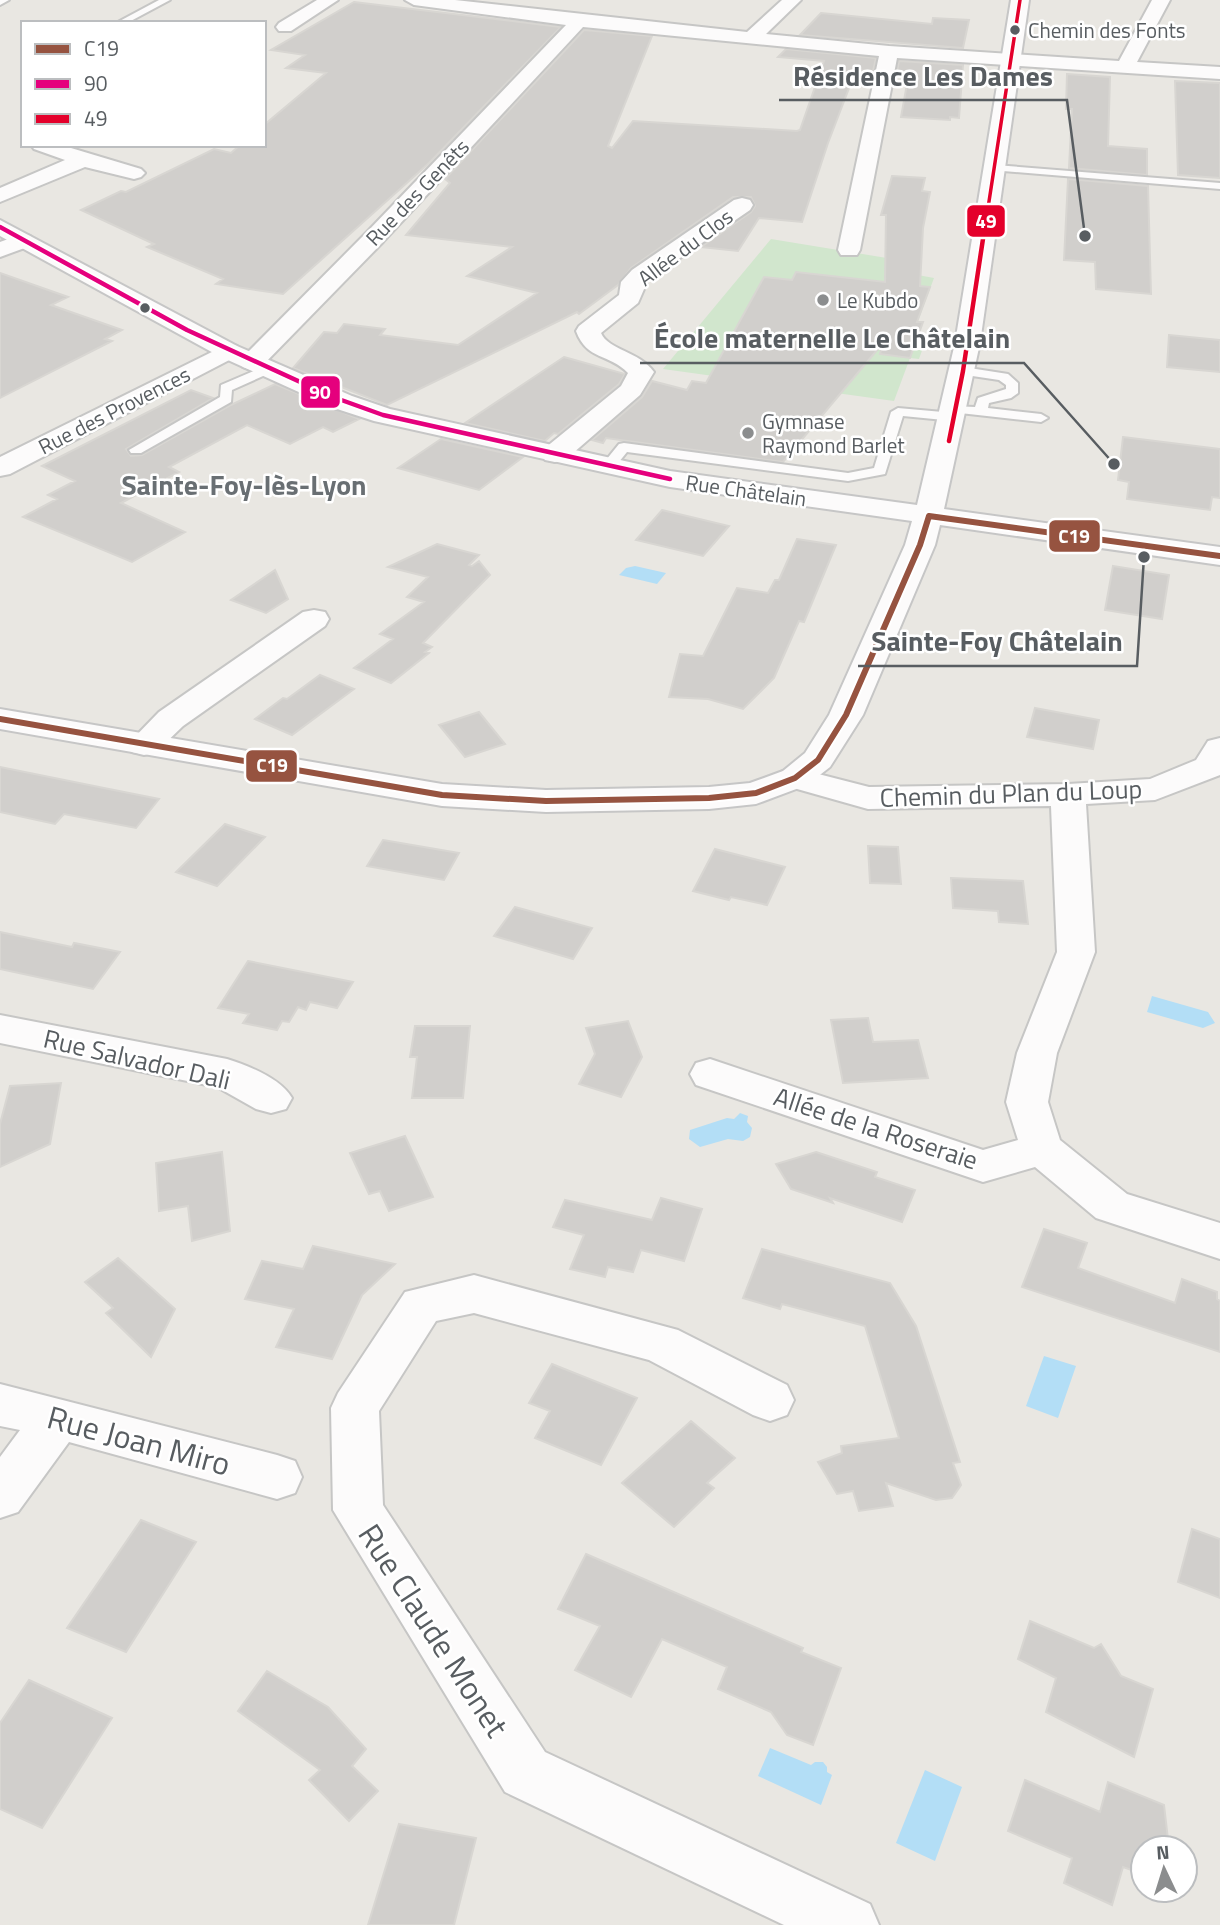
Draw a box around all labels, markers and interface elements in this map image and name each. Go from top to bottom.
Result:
place label: Chemin des Fonts [1028,14,1186,46]
legend [21,21,266,147]
marker: Chemin des Fonts [1008,23,1022,37]
text: C19 [84,32,119,64]
callout: Résidence Les Dames [779,51,1067,100]
text: Résidence Les Dames [793,54,1053,97]
text: 90 [84,67,108,99]
text: 49 [84,102,108,134]
street label: Rue des Genêts [358,131,476,253]
street label: Allée du Clos [631,201,739,293]
line badge: 49 [966,204,1006,238]
text: 49 [975,206,997,235]
place label: Le Kubdo [837,284,918,316]
marker: Le Kubdo [815,292,831,308]
unlabelled marker [138,301,152,315]
callout: École maternelle Le Châtelain [640,314,1024,363]
text: École maternelle Le Châtelain [654,316,1010,359]
street label: Rue des Provences [32,358,196,462]
line badge: 90 [300,375,341,409]
text: 90 [309,377,331,406]
place label: Gymnase Raymond Barlet [762,405,905,461]
marker: Gymnase Raymond Barlet [740,425,756,441]
district label: Sainte-Foy-lès-Lyon [121,463,367,506]
street label: Rue Châtelain [684,466,808,514]
line badge: C19 [1048,519,1101,553]
text: C19 [1058,521,1090,550]
callout: Sainte-Foy Châtelain [858,617,1137,666]
text: Sainte-Foy Châtelain [871,619,1123,662]
line badge: C19 [245,749,298,783]
text: C19 [256,750,288,779]
street label: Chemin du Plan du Loup [879,769,1143,817]
street label: Rue Salvador Dali [40,1019,234,1099]
street label: Allée de la Roseraie [769,1077,983,1179]
street label: Rue Joan Miro [42,1393,236,1487]
street label: Rue Claude Monet [347,1514,521,1746]
north arrow [1129,1834,1199,1904]
text: N [1155,1837,1170,1866]

